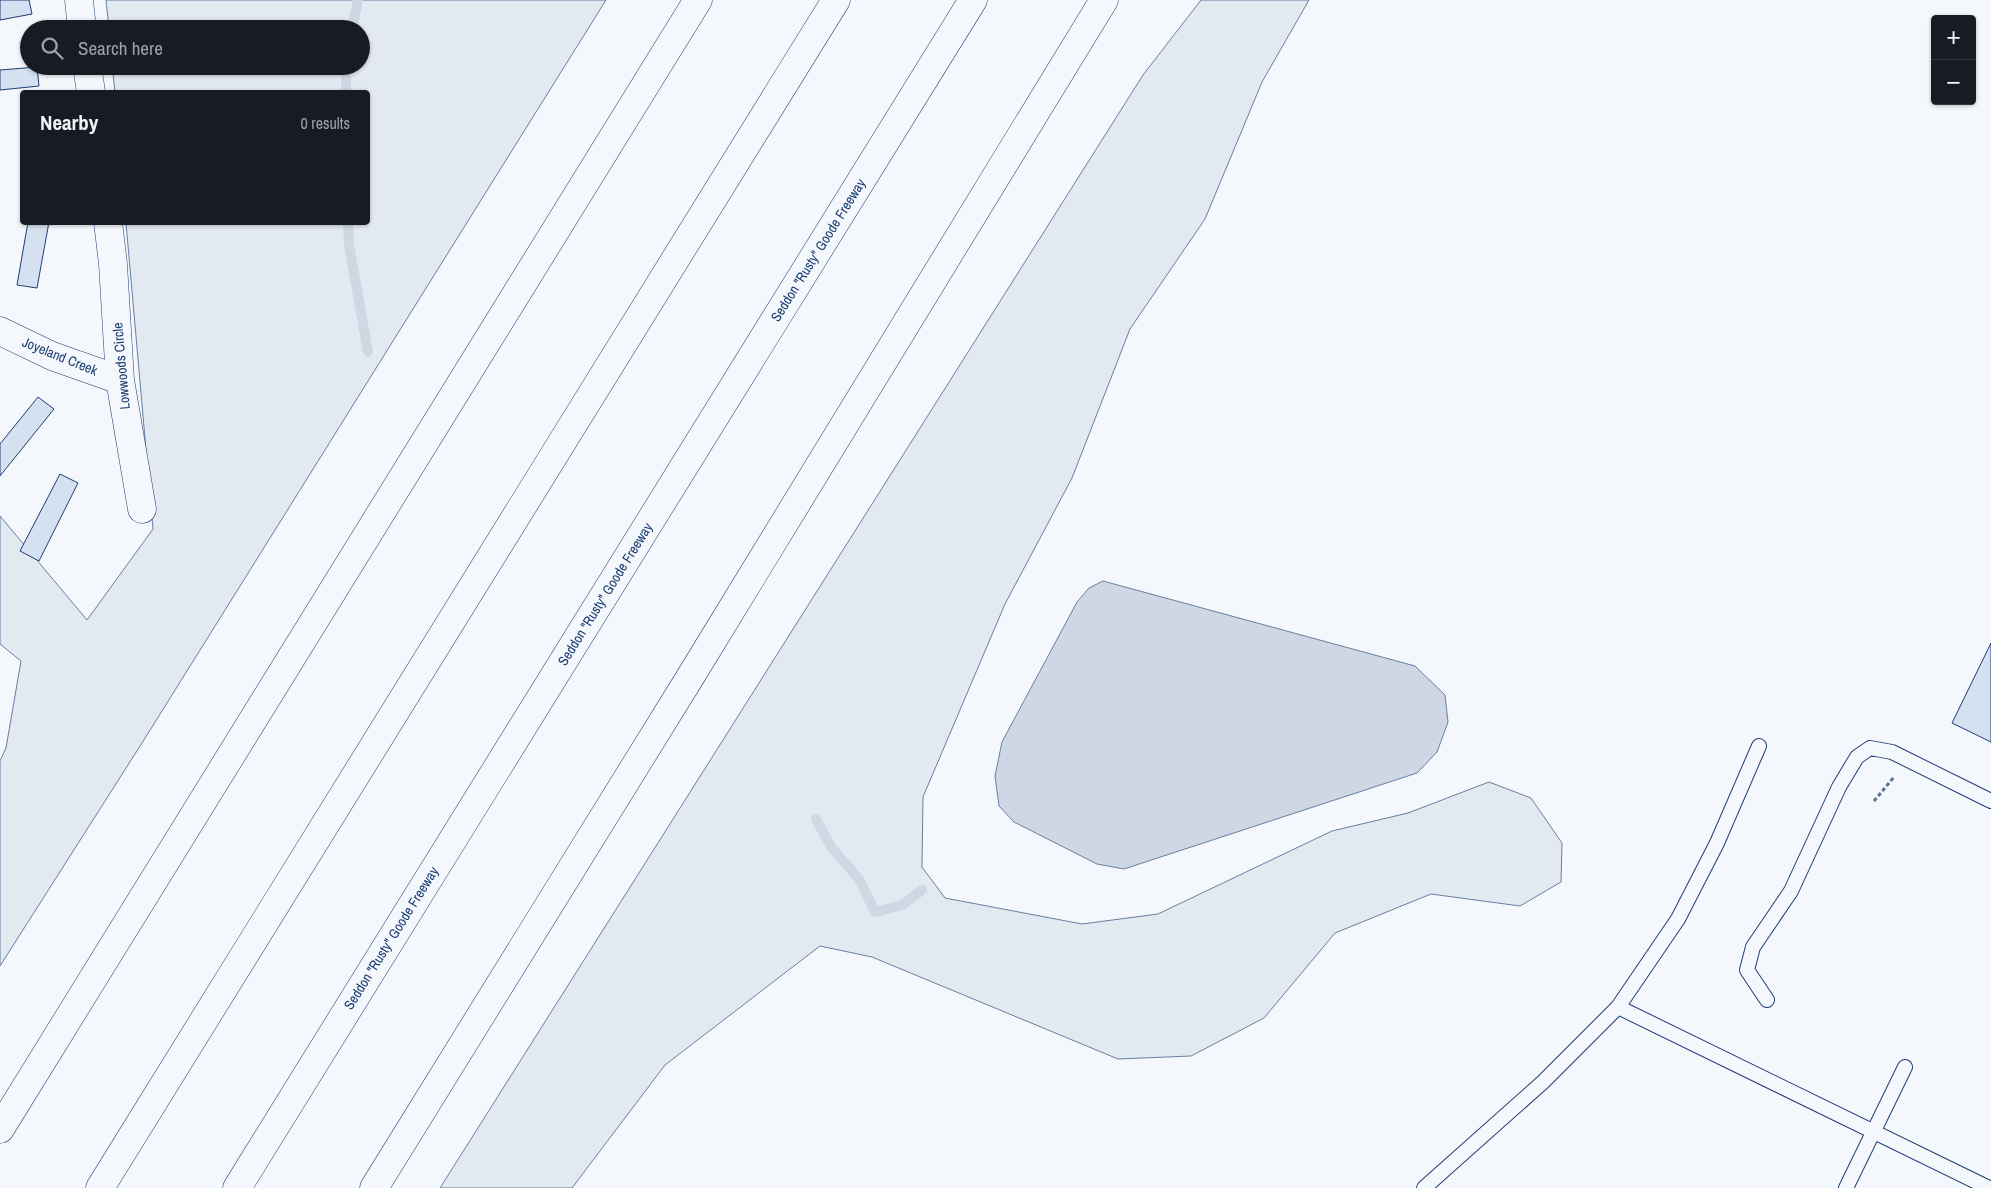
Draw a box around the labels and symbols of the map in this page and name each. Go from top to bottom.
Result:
street label: Seddon "Rusty" Goode Freeway [767,175,870,325]
street label: Lowwoods Circle [108,322,134,410]
street label: Joyeland Creek [20,333,101,379]
street label: Seddon "Rusty" Goode Freeway [554,519,657,669]
street label: Seddon "Rusty" Goode Freeway [340,863,443,1013]

